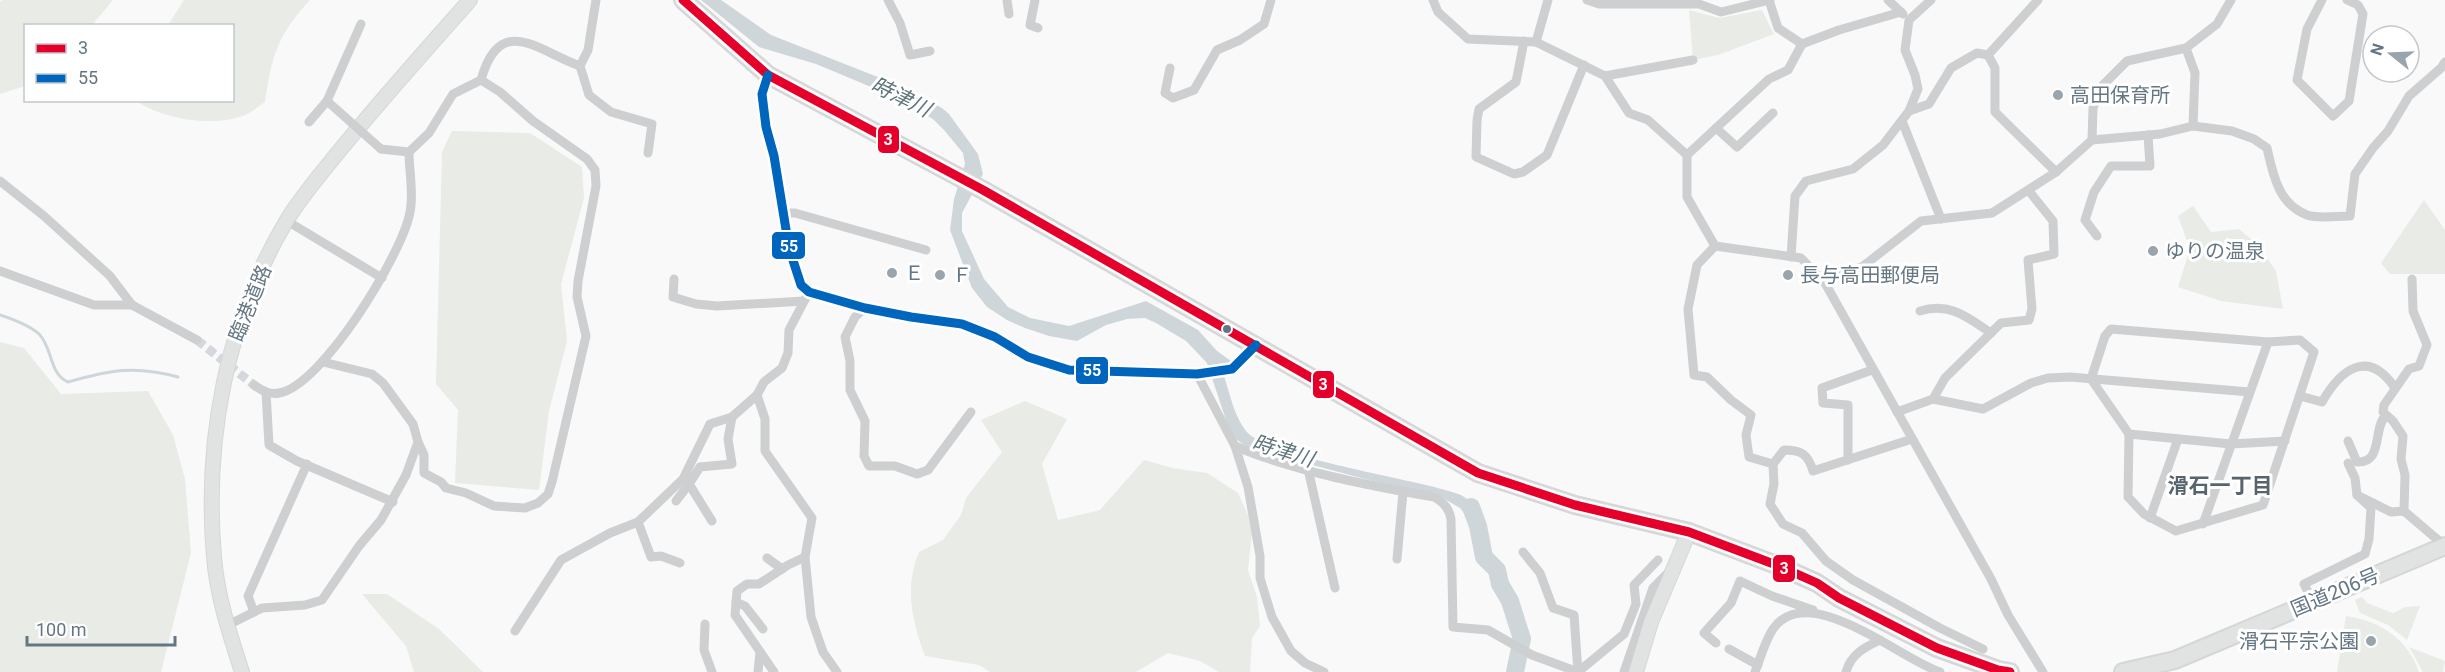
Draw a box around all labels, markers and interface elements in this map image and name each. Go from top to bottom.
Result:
legend [24,24,234,102]
north arrow [2361,24,2421,84]
text: 3 [78,37,88,58]
text: N [2366,41,2388,58]
text: 55 [78,67,98,88]
water label: 時津川 [867,72,936,122]
place label: 高田保育所 [2070,83,2170,107]
marker: 高田保育所 [2051,88,2065,102]
line badge: 3 [877,125,900,154]
text: 3 [883,130,893,149]
line badge: 55 [771,231,806,260]
text: 55 [780,237,798,256]
place label: ゆりの温泉 [2165,239,2265,263]
marker: ゆりの温泉 [2146,244,2160,258]
street label: 臨港道路 [224,261,276,345]
place label: Ｅ [904,261,924,285]
place label: Ｆ [952,263,972,287]
place label: 長与高田郵便局 [1800,263,1940,287]
marker: Ｅ [885,266,899,280]
marker: Ｆ [933,268,947,282]
marker: 長与高田郵便局 [1781,268,1795,282]
unlabelled marker [1221,323,1233,335]
line badge: 55 [1075,356,1109,385]
text: 55 [1083,361,1101,380]
line badge: 3 [1312,370,1335,399]
text: 3 [1318,375,1328,394]
water label: 時津川 [1249,430,1319,472]
district label: 滑石一丁目 [2168,474,2273,498]
line badge: 3 [1772,554,1796,583]
text: 3 [1779,559,1789,578]
street label: 国道206号 [2287,563,2383,621]
scale bar [27,609,176,647]
text: 100 m [36,619,87,640]
place label: 滑石平宗公園 [2239,629,2359,653]
marker: 滑石平宗公園 [2364,634,2378,648]

